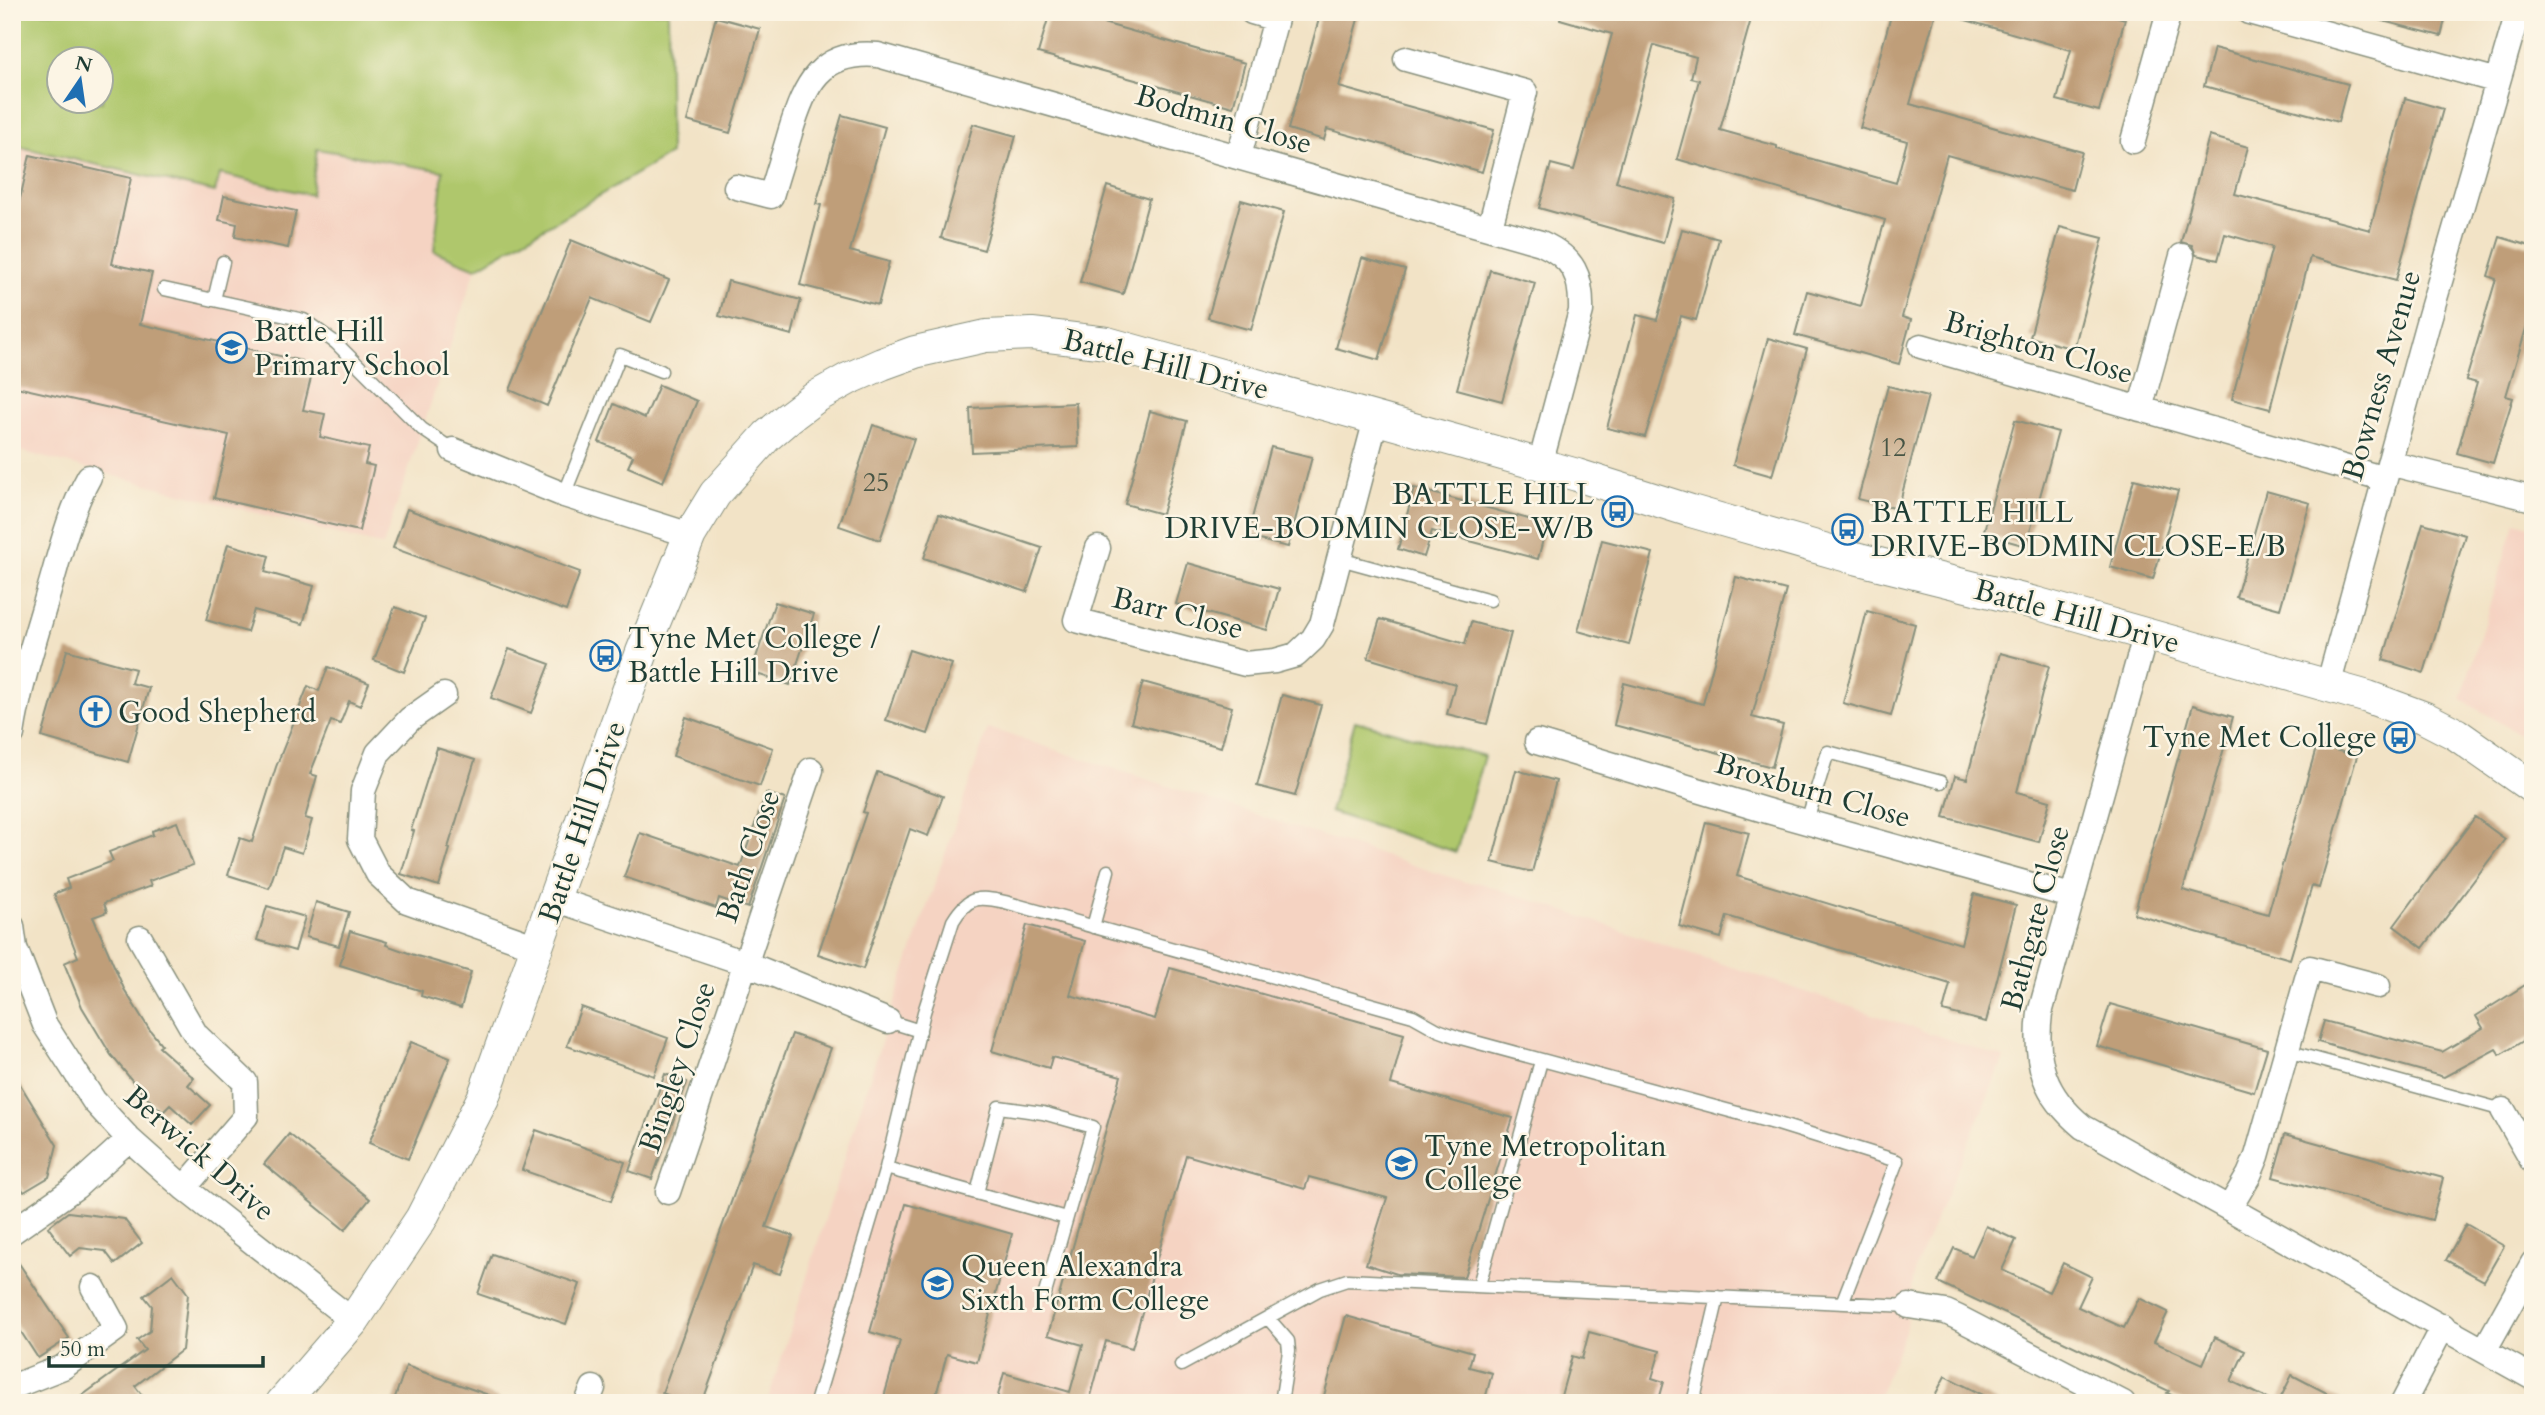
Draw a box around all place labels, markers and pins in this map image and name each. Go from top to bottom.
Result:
place label: Battle Hill Primary School [254,311,450,386]
school or university icon: Battle Hill Primary School [214,331,248,365]
place label: BATTLE HILL DRIVE-BODMIN CLOSE-W/B [1165,474,1595,549]
place label: BATTLE HILL DRIVE-BODMIN CLOSE-E/B [1871,492,2286,567]
bus stop icon: BATTLE HILL DRIVE-BODMIN CLOSE-W/B [1600,494,1634,528]
bus stop icon: BATTLE HILL DRIVE-BODMIN CLOSE-E/B [1831,512,1865,546]
place label: Tyne Met College / Battle Hill Drive [628,618,881,693]
bus stop icon: Tyne Met College / Battle Hill Drive [588,638,622,672]
place label: Good Shepherd [118,692,316,733]
church icon: Good Shepherd [78,695,112,729]
place label: Tyne Met College [2143,717,2377,758]
bus stop icon: Tyne Met College [2383,720,2417,754]
place label: Tyne Metropolitan College [1424,1126,1667,1201]
school or university icon: Tyne Metropolitan College [1384,1146,1418,1180]
place label: Queen Alexandra Sixth Form College [961,1246,1210,1321]
school or university icon: Queen Alexandra Sixth Form College [921,1266,955,1300]

